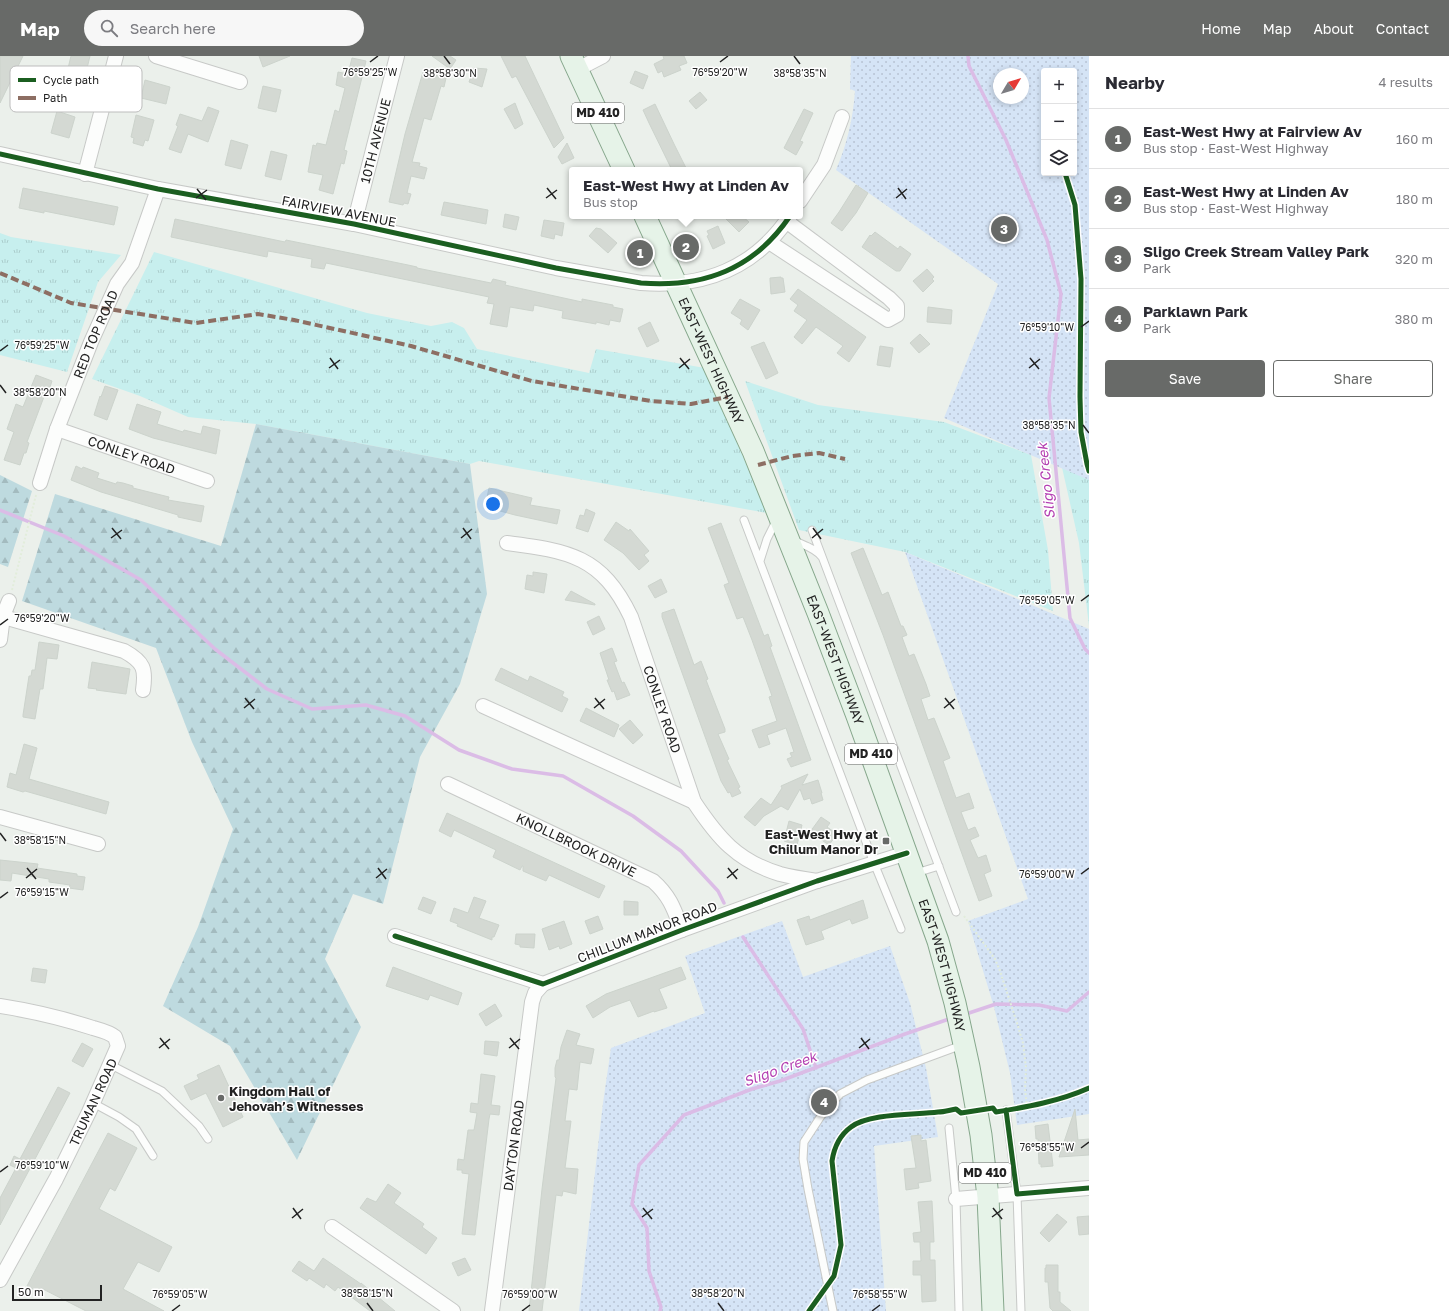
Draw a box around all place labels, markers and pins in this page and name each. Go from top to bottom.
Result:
pin: 3 [991,214,1017,244]
pin: 2 [673,232,699,262]
pin: 1 [627,238,653,268]
place label: East-West Hwy at Chillum Manor Dr [765,826,878,857]
marker: East-West Hwy at Chillum Manor Dr [881,836,891,846]
place label: Kingdom Hall of Jehovah’s Witnesses [229,1083,364,1114]
pin: 4 [811,1087,837,1117]
marker: Kingdom Hall of Jehovah’s Witnesses [216,1093,226,1103]

